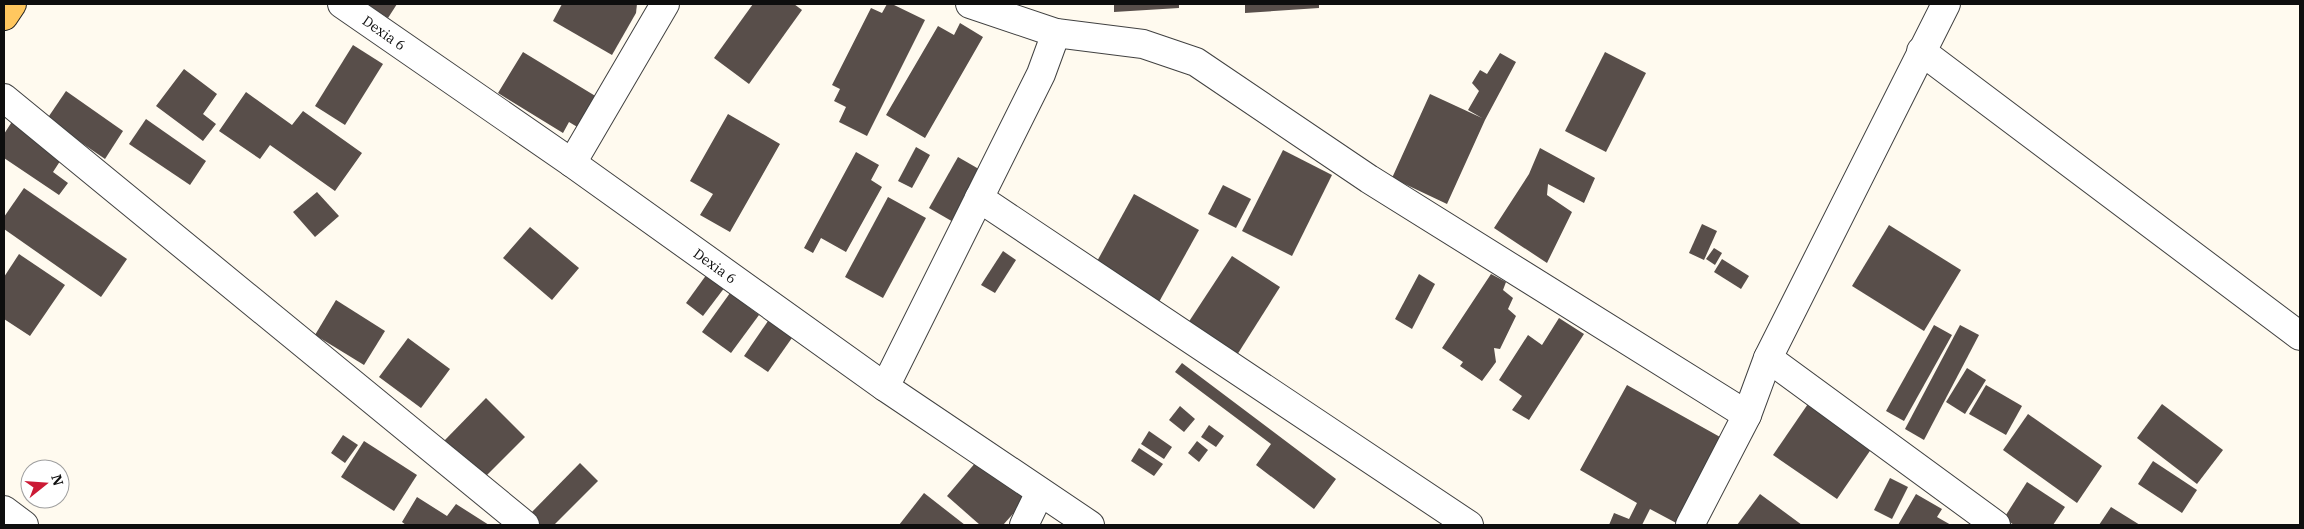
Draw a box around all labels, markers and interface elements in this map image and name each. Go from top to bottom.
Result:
street label: Dexia 6 [359,12,409,54]
street label: Dexia 6 [690,244,740,288]
north arrow [20,459,70,509]
text: N [47,472,68,488]

